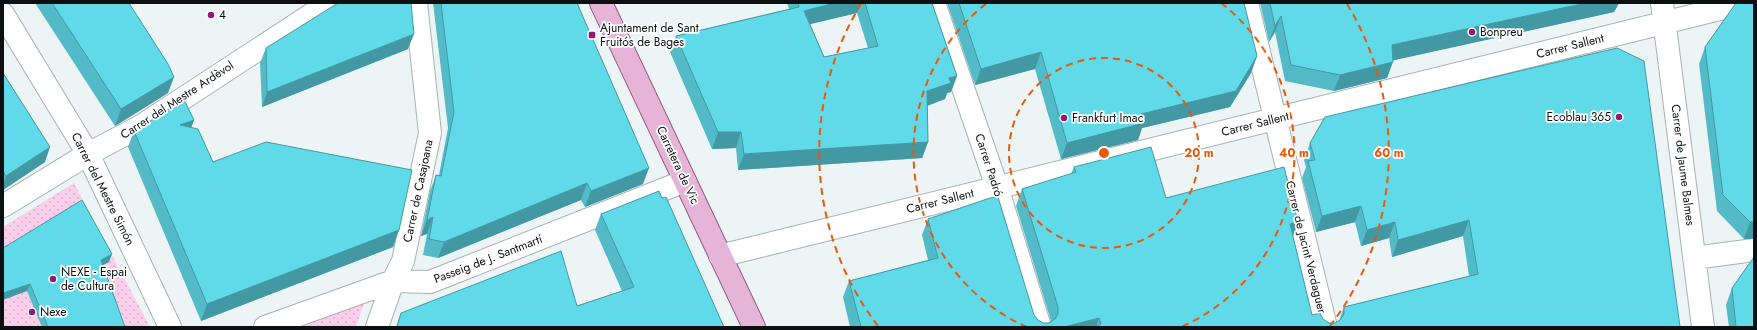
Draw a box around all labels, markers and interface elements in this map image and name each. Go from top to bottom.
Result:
place label: 4 [219,6,226,24]
marker: 4 [206,10,216,20]
place label: Ajuntament de Sant Fruitós de Bages [600,19,699,51]
place label: Bonpreu [1480,23,1523,41]
marker: Bonpreu [1467,27,1477,37]
street label: Carrer Sallent [1534,29,1606,63]
marker: Ajuntament de Sant Fruitós de Bages [587,30,597,40]
street label: Carrer del Mestre Ardèvol [117,56,237,144]
street label: Carrer de Jaume Balmes [1667,103,1699,227]
street label: Carrer Sallent [1219,107,1291,141]
place label: Ecoblau 365 [1547,108,1611,126]
place label: Frankfurt Imac [1072,109,1144,127]
marker: Ecoblau 365 [1614,112,1624,122]
marker: Frankfurt Imac [1059,113,1069,123]
street label: Carretera de Vic [652,123,704,207]
street label: Carrer del Mestre Simón [67,129,139,249]
street label: Carrer Padró [970,131,1008,199]
street label: Carrer de Casajoana [398,138,438,244]
text: 20 m [1184,144,1214,162]
text: 40 m [1279,144,1309,162]
text: 60 m [1374,144,1404,162]
centre of rings [1097,146,1111,160]
street label: Carrer de Jacint Verdaguer [1281,179,1331,316]
street label: Carrer Sallent [904,184,976,218]
street label: Passeig de J. Santmartí [431,230,546,288]
place label: NEXE - Espai de Cultura [61,263,127,295]
marker: NEXE - Espai de Cultura [48,274,58,284]
place label: Nexe [40,303,66,321]
marker: Nexe [27,307,37,317]

